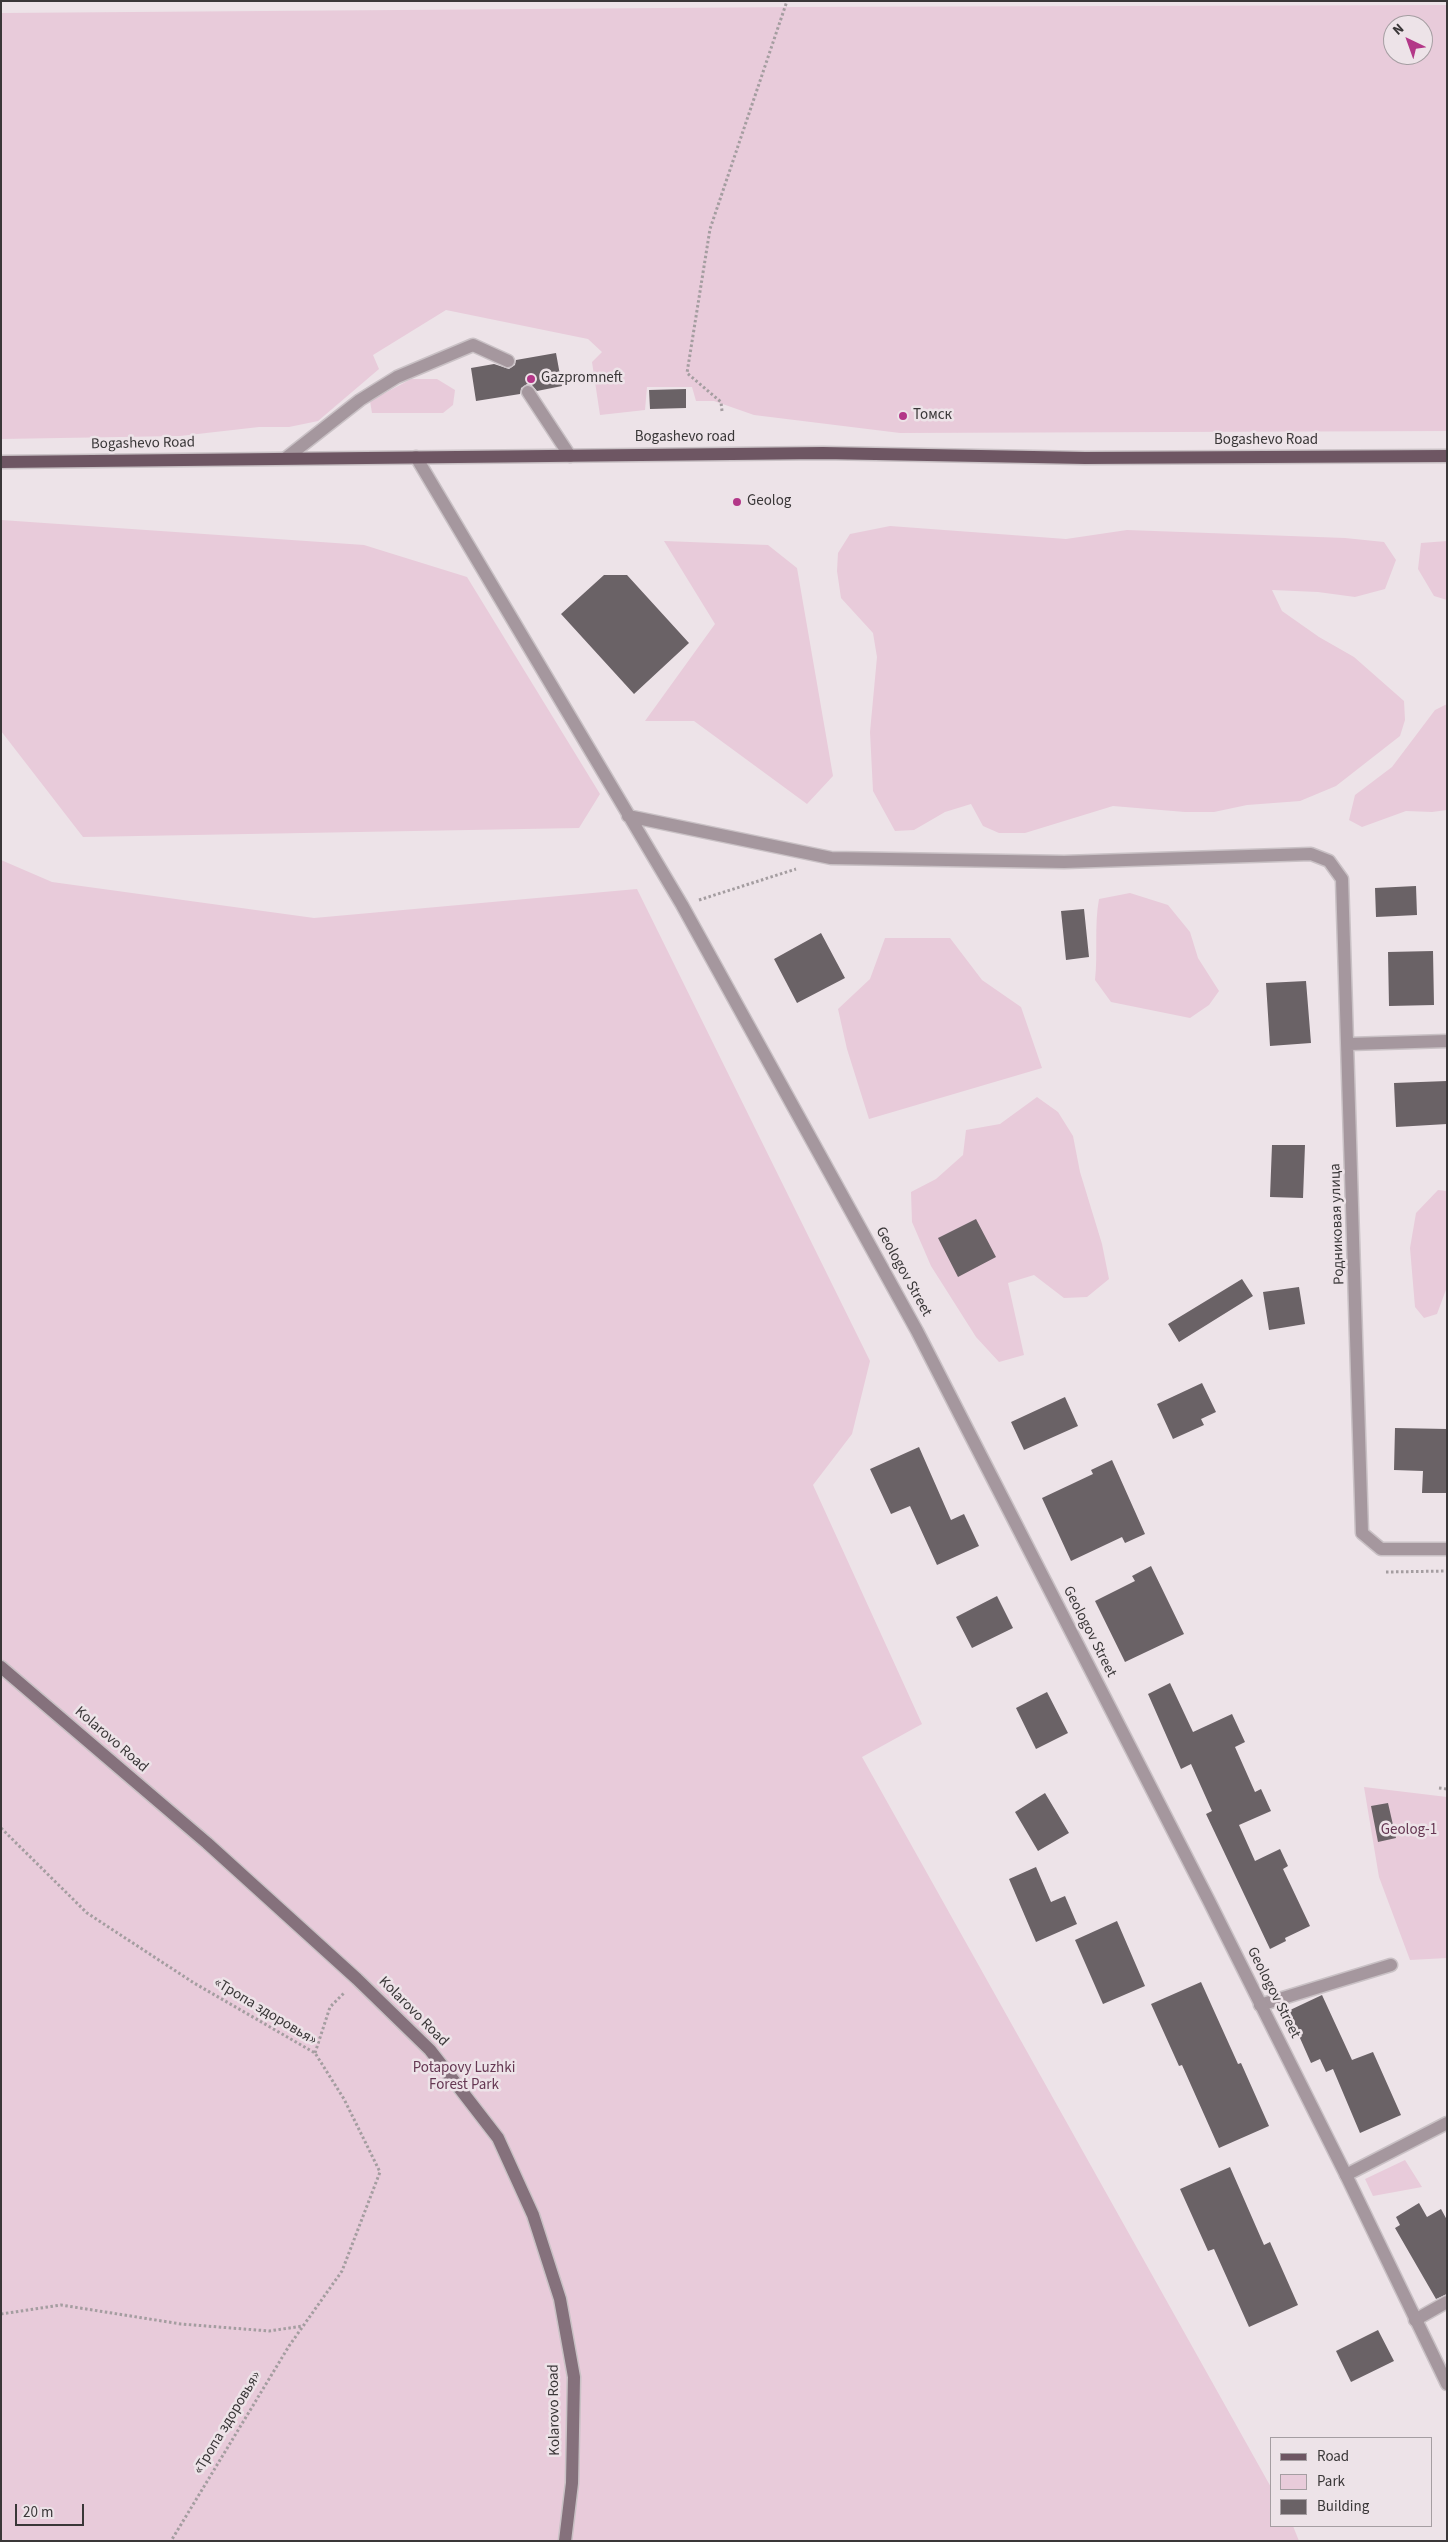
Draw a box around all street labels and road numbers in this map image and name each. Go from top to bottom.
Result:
street label: Bogashevo road [635,429,735,447]
street label: Bogashevo Road [1214,432,1318,450]
street label: Bogashevo Road [91,434,195,454]
street label: Родниковая улица [1327,1163,1349,1285]
street label: Geologov Street [871,1224,935,1320]
street label: Geologov Street [1058,1583,1120,1681]
street label: Kolarovo Road [71,1703,151,1777]
street label: Geologov Street [1242,1944,1304,2042]
street label: Kolarovo Road [374,1973,452,2051]
street label: «Тропа здоровья» [210,1974,320,2050]
street label: Kolarovo Road [545,2364,565,2456]
street label: «Тропа здоровья» [190,2368,266,2478]

